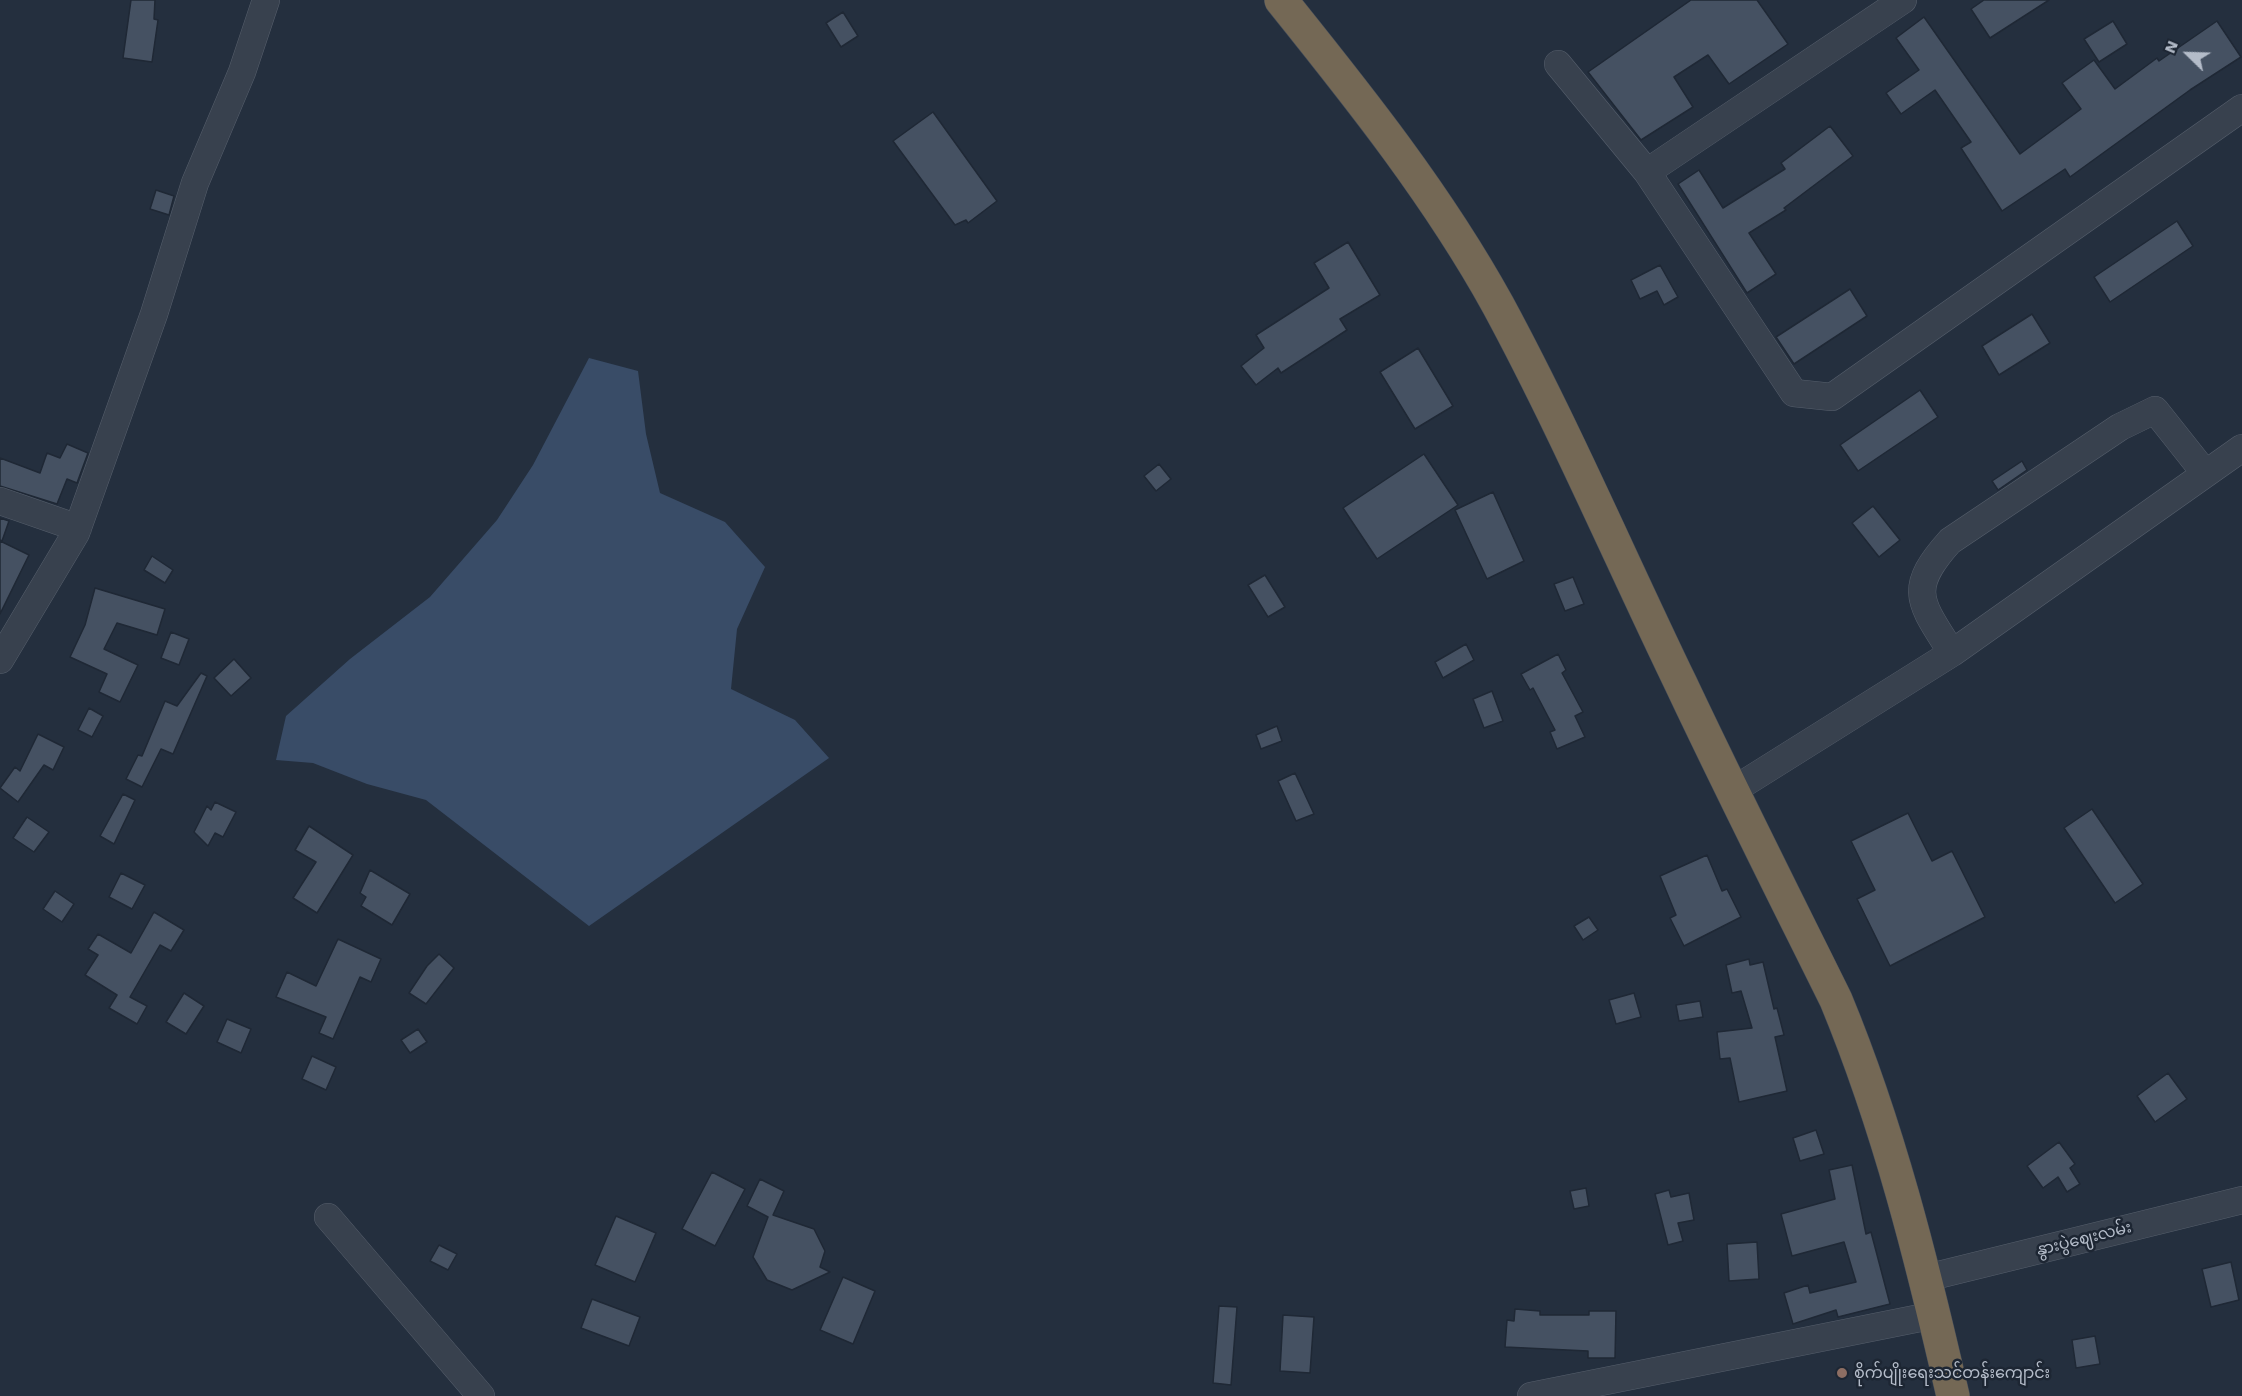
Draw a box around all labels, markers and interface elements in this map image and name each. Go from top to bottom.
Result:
north arrow [2158,24,2218,84]
text: N [2160,38,2182,56]
street label: နွားပွဲဈေးလမ်း [2034,1218,2134,1260]
place label: စိုက်ပျိုးရေးသင်တန်းကျောင်း [1854,1363,2050,1383]
marker: စိုက်ပျိုးရေးသင်တန်းကျောင်း [1835,1366,1849,1380]

